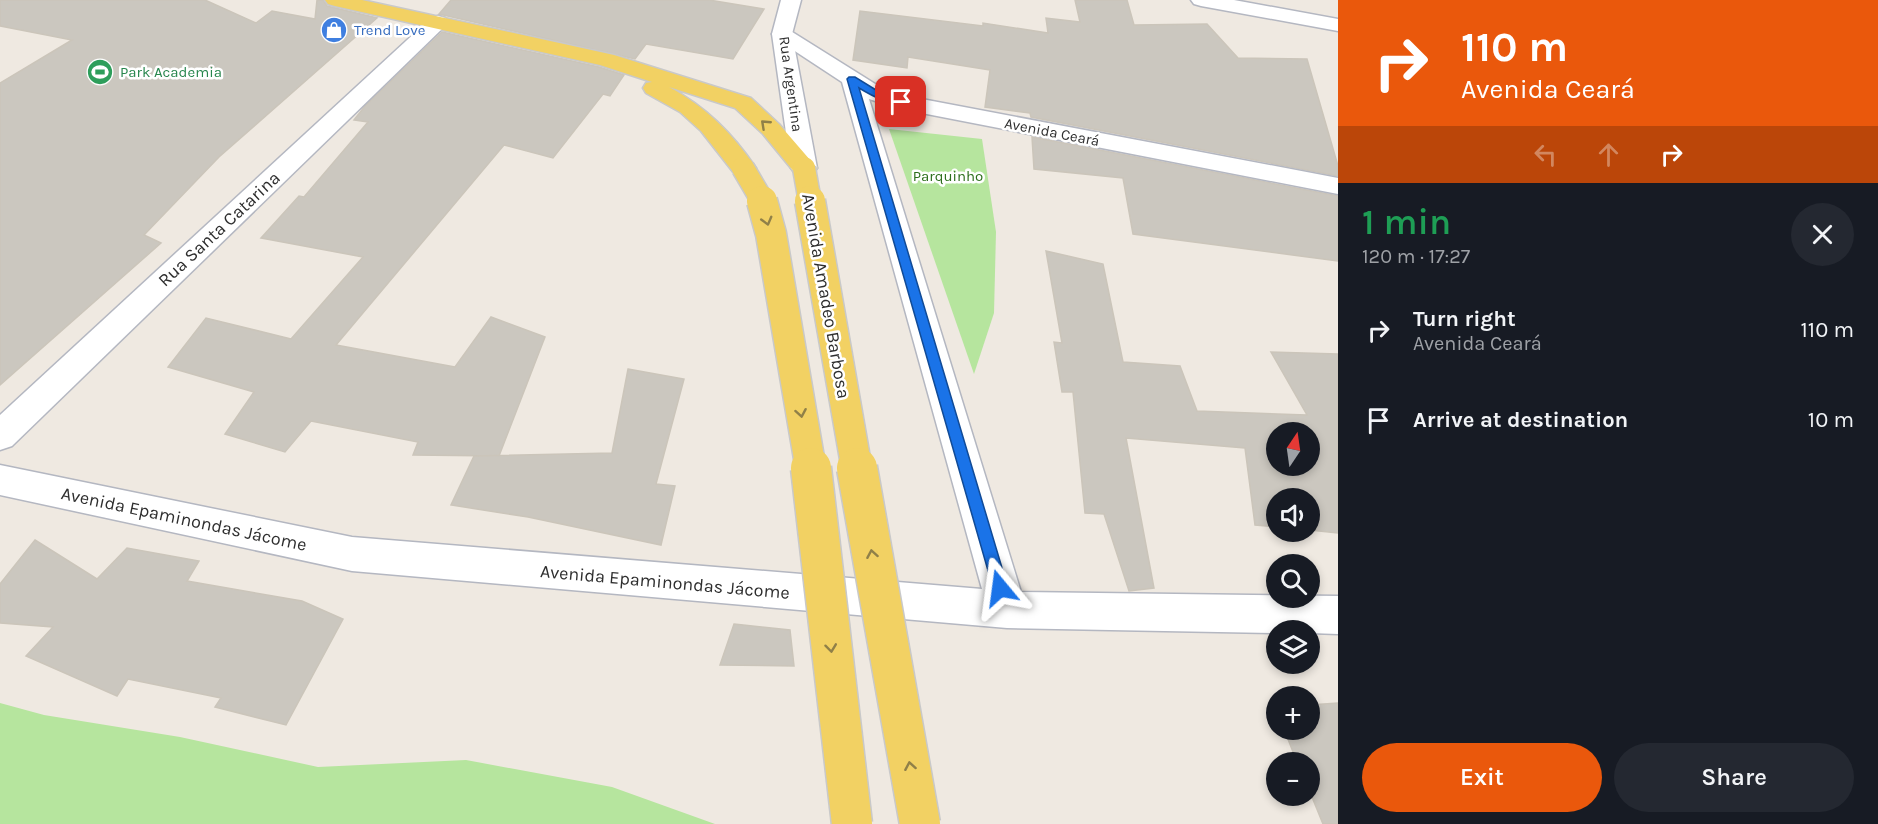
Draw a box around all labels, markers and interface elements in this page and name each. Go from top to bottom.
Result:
shop icon: Trend Love [319,15,349,45]
place label: Trend Love [354,21,426,39]
text: 110 m [1461,22,1568,72]
icon: right [1362,24,1440,102]
street label: Rua Argentina [775,35,807,133]
sports icon: Park Academia [85,57,115,87]
place label: Park Academia [120,63,222,81]
text: Avenida Ceará [1461,73,1635,105]
pin [875,76,926,127]
icon: arrive [884,85,917,118]
street label: Avenida Ceará [1003,114,1101,150]
one-way arrow [762,120,772,131]
icon: left [1529,138,1562,171]
icon: ahead [1592,138,1625,171]
icon: right [1655,138,1688,171]
street label: Rua Santa Catarina [153,167,285,291]
park label: Parquinho [913,167,983,185]
street label: Avenida Amadeo Barbosa [797,192,855,400]
text: 1 min [1362,201,1451,243]
button: close [1791,203,1854,266]
one-way arrow [760,215,772,225]
text: 120 m · 17:27 [1362,245,1470,268]
text: Turn right [1413,306,1516,332]
icon: right [1362,314,1395,347]
text: 110 m [1801,317,1854,343]
text: Avenida Ceará [1413,332,1542,355]
icon: arrive [1362,404,1395,437]
one-way arrow [794,407,807,417]
text: Arrive at destination [1413,407,1628,433]
text: 10 m [1808,407,1854,433]
north arrow [1266,422,1320,476]
map controls [1266,422,1320,806]
street label: Avenida Epaminondas Jácome [59,482,309,556]
button: sound [1266,488,1320,542]
one-way arrow [866,549,879,559]
button: search [1266,554,1320,608]
position arrow [968,556,1032,620]
street label: Avenida Epaminondas Jácome [539,560,791,604]
button: layers [1266,620,1320,674]
one-way arrow [825,643,837,652]
button: + [1266,686,1320,740]
button: Exit [1362,743,1602,812]
button: Share [1614,743,1854,812]
button: − [1266,752,1320,806]
one-way arrow [904,762,917,772]

